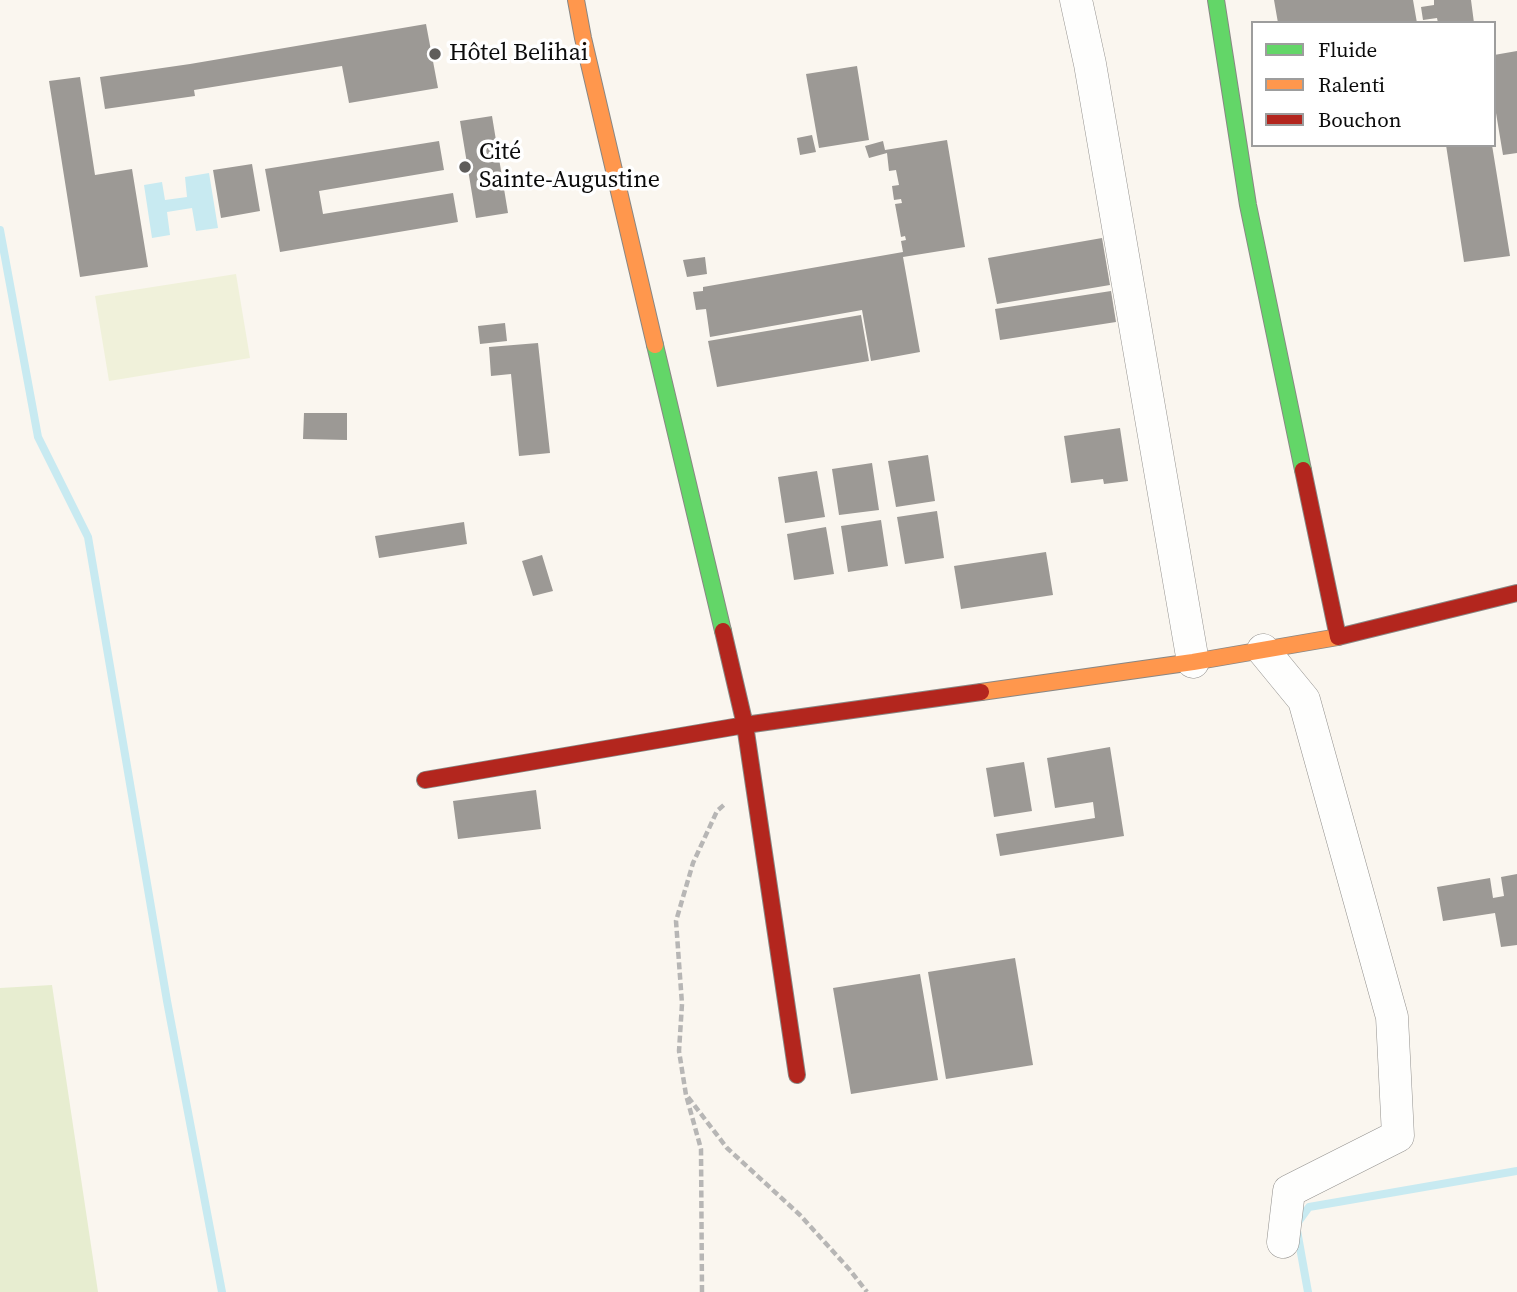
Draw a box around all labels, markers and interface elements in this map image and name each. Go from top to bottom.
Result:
legend [1251,21,1496,147]
text: Fluide [1318,35,1377,64]
place label: Hôtel Belihai [449,40,588,68]
marker: Hôtel Belihai [427,46,443,62]
text: Ralenti [1318,70,1385,99]
text: Bouchon [1318,105,1401,134]
place label: Cité Sainte-Augustine [479,139,660,195]
marker: Cité Sainte-Augustine [457,159,473,175]

